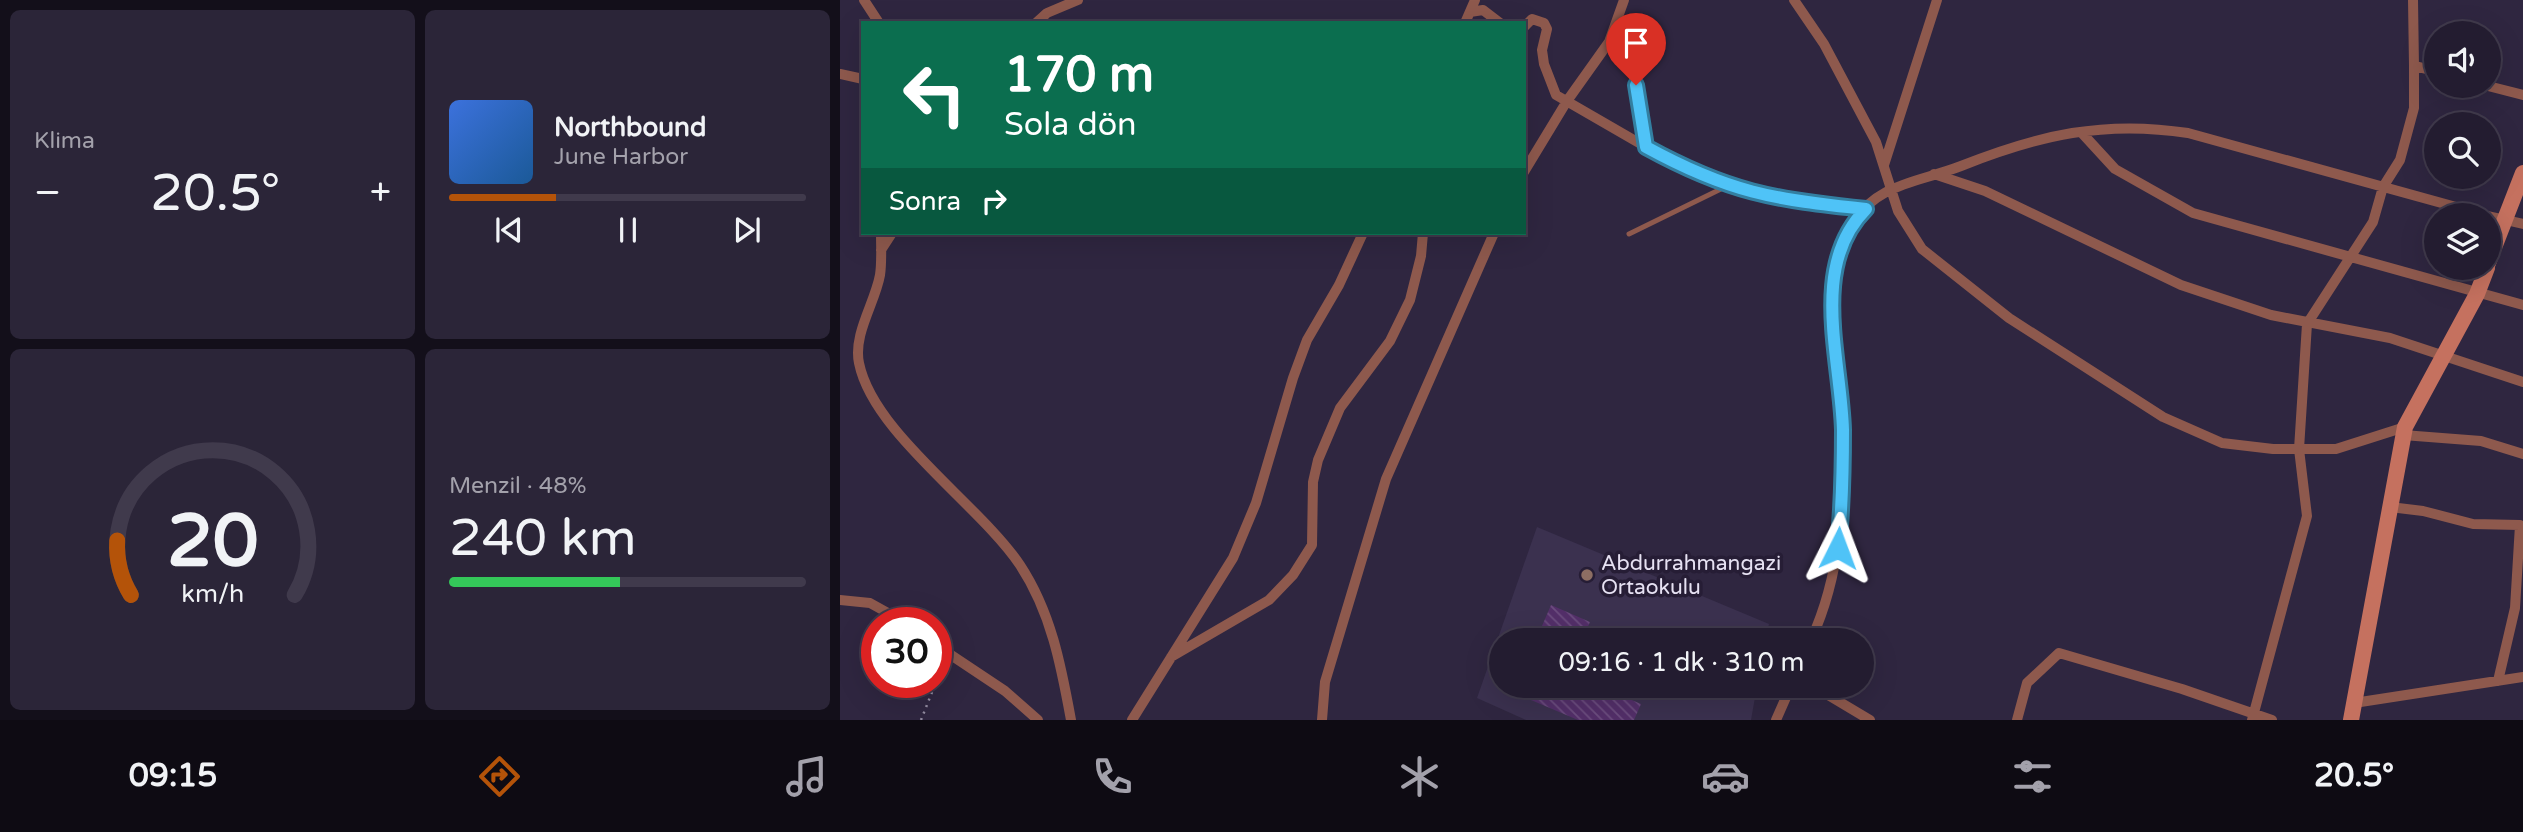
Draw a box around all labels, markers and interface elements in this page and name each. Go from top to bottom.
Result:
pin [1606,13,1666,85]
map controls [2424,21,2501,280]
button: sound [2424,21,2501,98]
icon: arrive [1617,24,1655,62]
text: 170 m [1004,46,1154,105]
icon: left [889,49,980,140]
text: Sola dön [1004,106,1137,144]
text: Northbound [554,112,706,143]
button: search [2424,112,2501,189]
text: Klima [34,127,95,155]
text: June Harbor [554,143,688,171]
text: 20.5° [150,162,280,225]
text: − [34,170,61,216]
text: + [370,170,391,216]
icon: right [975,182,1013,220]
text: Sonra [889,186,961,217]
button: layers [2424,203,2501,280]
icon: previous [490,211,528,249]
icon: pause [609,211,647,249]
icon: next [728,211,766,249]
text: Menzil · 48% [449,472,586,500]
text: 20 [167,499,258,587]
text: 240 km [449,507,637,570]
position arrow [1801,511,1875,585]
place label: Abdurrahmangazi Ortaokulu [1601,551,1781,600]
marker: Abdurrahmangazi Ortaokulu [1579,567,1595,583]
text: km/h [181,579,244,609]
speed limit sign: 30 [861,607,952,698]
text: 09:16 · 1 dk · 310 m [1559,647,1804,678]
icon: directions [475,752,524,801]
icon: music [782,752,831,801]
icon: phone [1088,752,1137,801]
icon: climate [1395,752,1444,801]
icon: car [1701,752,1750,801]
icon: filters [2008,752,2057,801]
text: 09:15 [129,757,217,795]
text: 20.5° [2314,757,2394,795]

